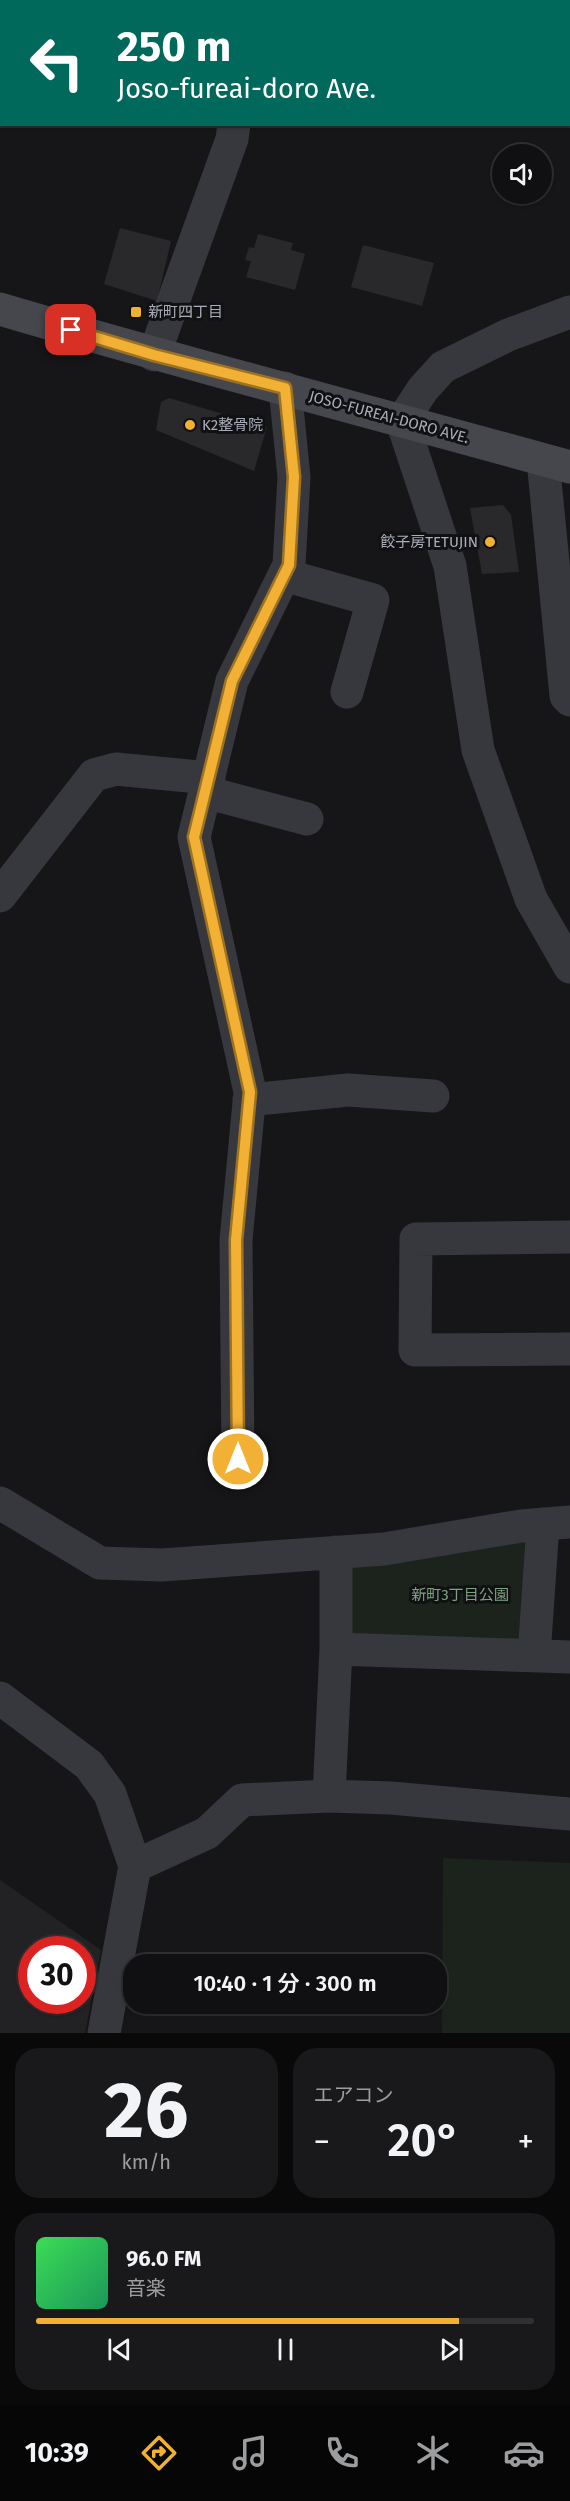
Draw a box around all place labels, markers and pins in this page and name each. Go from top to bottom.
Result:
place label: 新町四丁目 [148,303,223,321]
pin [45,304,96,355]
marker: 新町四丁目 [129,305,143,319]
place label: K2整骨院 [202,416,263,434]
marker: K2整骨院 [183,418,197,432]
place label: 餃子房TETUJIN [380,533,478,551]
marker: 餃子房TETUJIN [483,535,497,549]

